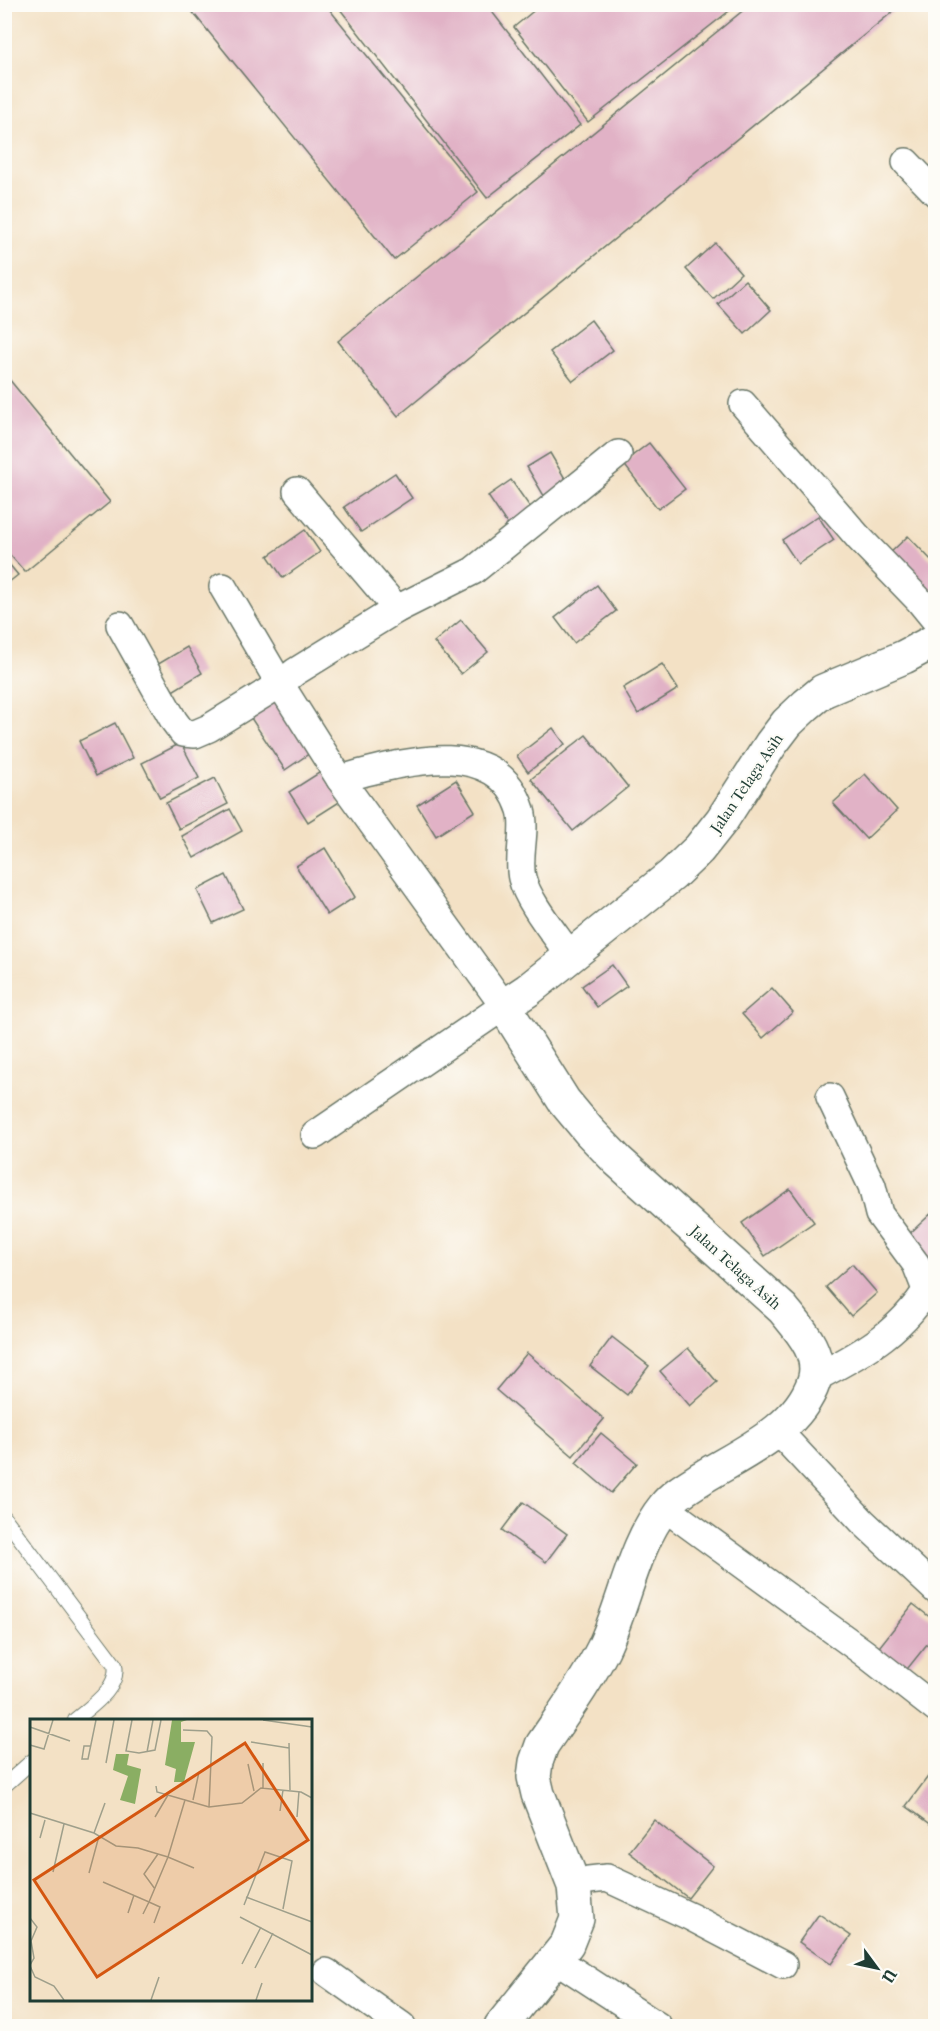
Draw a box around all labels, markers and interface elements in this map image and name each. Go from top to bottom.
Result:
street label: Jalan Telaga Asih [705,730,787,838]
street label: Jalan Telaga Asih [685,1220,785,1313]
inset map [30,1719,312,2001]
north arrow [847,1938,907,1998]
text: U [878,1965,901,1987]

